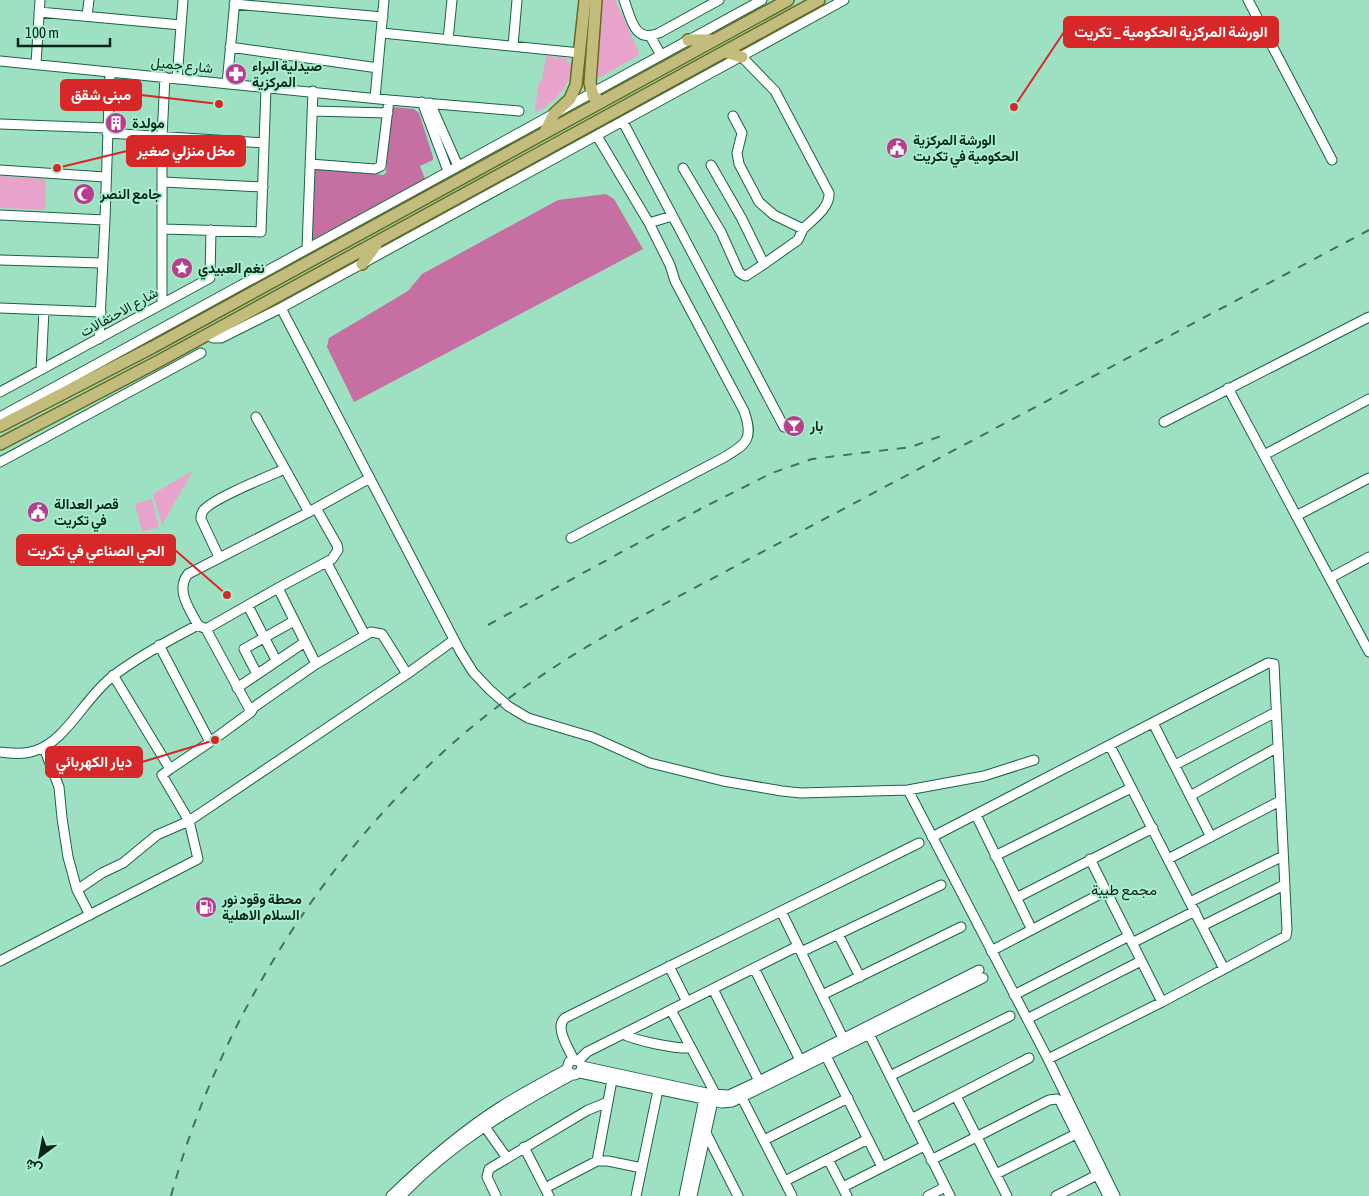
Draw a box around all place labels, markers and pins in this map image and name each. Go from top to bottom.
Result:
callout: الورشة المركزية الحكومية _ تكريت [1064,17,1278,47]
place label: صيدلية البراء المركزية [252,58,322,91]
pharmacy icon: صيدلية البراء المركزية [224,62,248,86]
callout: مبنى شقق [61,80,141,110]
building icon: مولدة [104,111,128,135]
place label: مولدة [132,115,165,132]
place label: الورشة المركزية الحكومية في تكريت [913,132,1019,168]
callout: مخل منزلي صغير [127,136,245,166]
public building icon: الورشة المركزية الحكومية في تكريت [885,136,909,160]
mosque icon: جامع النصر [72,182,96,206]
place label: جامع النصر [99,186,162,204]
place icon: نغم العبيدي [170,256,194,280]
place label: نغم العبيدي [198,260,265,280]
bar icon: بار [782,414,806,438]
place label: بار [809,418,823,435]
place label: قصر العدالة في تكريت [54,496,119,532]
public building icon: قصر العدالة في تكريت [26,500,50,524]
callout: الحي الصناعي في تكريت [17,535,175,565]
callout: ديار الكهربائي [46,747,142,777]
place label: محطة وقود نور السلام الاهلية [221,891,302,924]
fuel station icon: محطة وقود نور السلام الاهلية [194,895,218,919]

